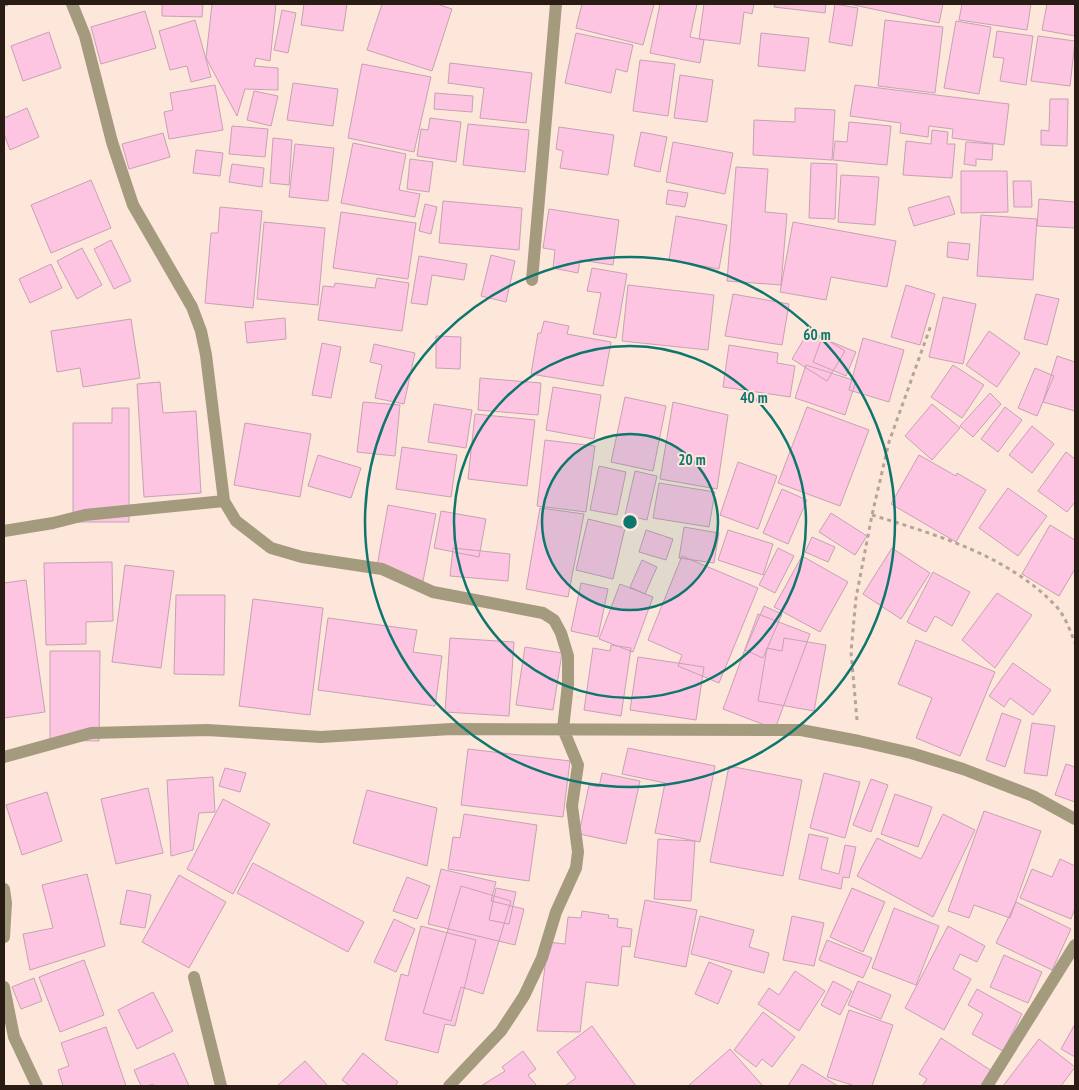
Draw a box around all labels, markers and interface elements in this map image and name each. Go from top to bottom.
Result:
text: 60 m [803,325,831,344]
text: 40 m [740,388,768,407]
text: 20 m [678,450,706,469]
centre of rings [621,513,639,531]

